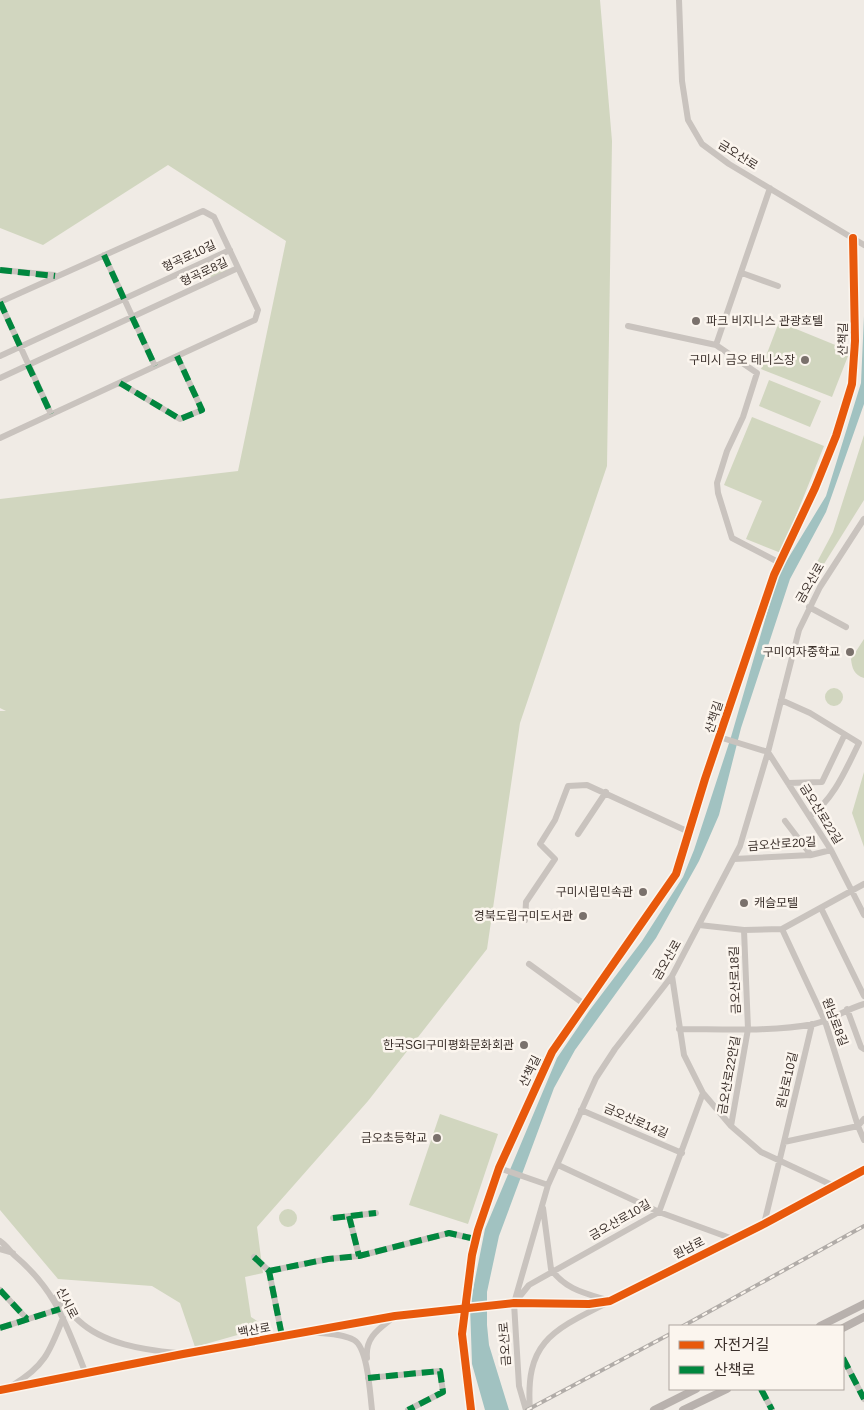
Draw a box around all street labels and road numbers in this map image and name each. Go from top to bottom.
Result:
street label: 금오산로 [716,137,760,173]
street label: 형곡로10길 [160,238,218,274]
street label: 형곡로8길 [178,255,230,289]
street label: 산책길 [836,322,850,356]
street label: 금오산로 [793,560,827,606]
street label: 산책길 [702,699,726,735]
street label: 금오산로22길 [797,781,845,847]
street label: 금오산로20길 [747,835,817,853]
street label: 금오산로 [650,937,684,983]
street label: 금오산로18길 [727,945,743,1015]
street label: 원남로8길 [819,996,851,1048]
street label: 금오산로22안길 [715,1035,743,1115]
street label: 원남로10길 [774,1050,800,1110]
street label: 산책길 [516,1053,544,1089]
street label: 금오산로14길 [602,1101,670,1141]
street label: 금오산로10길 [587,1197,653,1243]
street label: 원남로 [671,1234,707,1262]
street label: 신시로 [53,1285,81,1321]
street label: 백산로 [236,1320,272,1340]
street label: 금오산로 [496,1321,514,1367]

